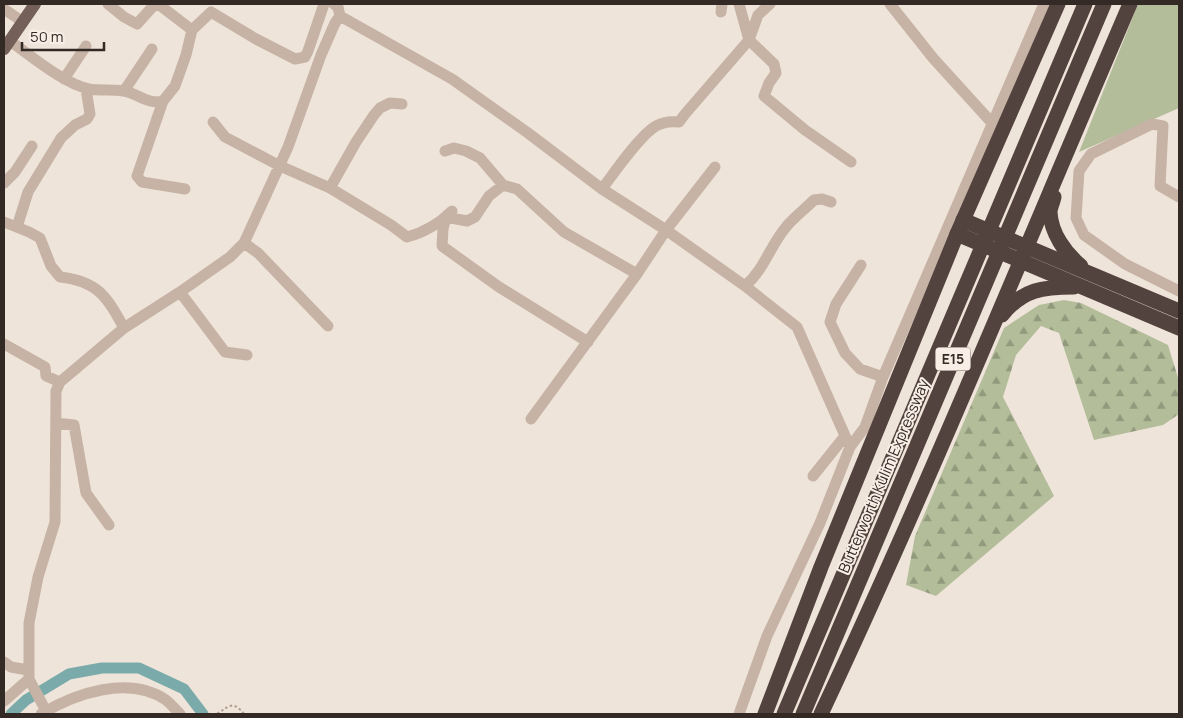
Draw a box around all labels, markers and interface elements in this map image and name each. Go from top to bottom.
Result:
scale bar [22,20,105,52]
text: 50 m [30,26,64,47]
road number: E15 [936,348,970,370]
street label: Butterworth Kulim Expressway [833,376,934,576]

